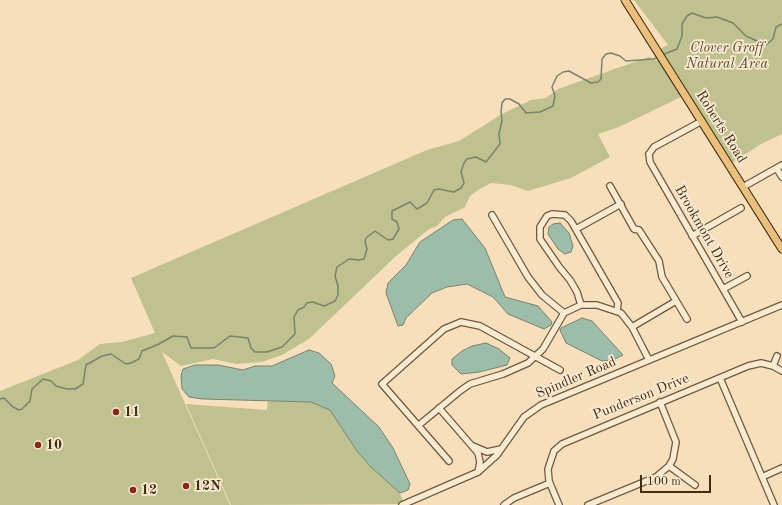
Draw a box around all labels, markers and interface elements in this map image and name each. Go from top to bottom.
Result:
park label: Clover Groff Natural Area [686,40,768,72]
street label: Roberts Road [692,88,750,166]
street label: Brookmont Drive [671,182,737,282]
street label: Spindler Road [533,354,619,402]
street label: Punderson Drive [590,370,692,424]
place label: 11 [124,404,140,420]
marker: 11 [111,407,121,417]
place label: 10 [46,437,62,453]
marker: 10 [33,440,43,450]
scale bar [642,467,713,493]
text: 100 m [647,476,681,488]
place label: 12N [194,478,221,494]
marker: 12N [181,481,191,491]
place label: 12 [141,482,157,498]
marker: 12 [128,485,138,495]

